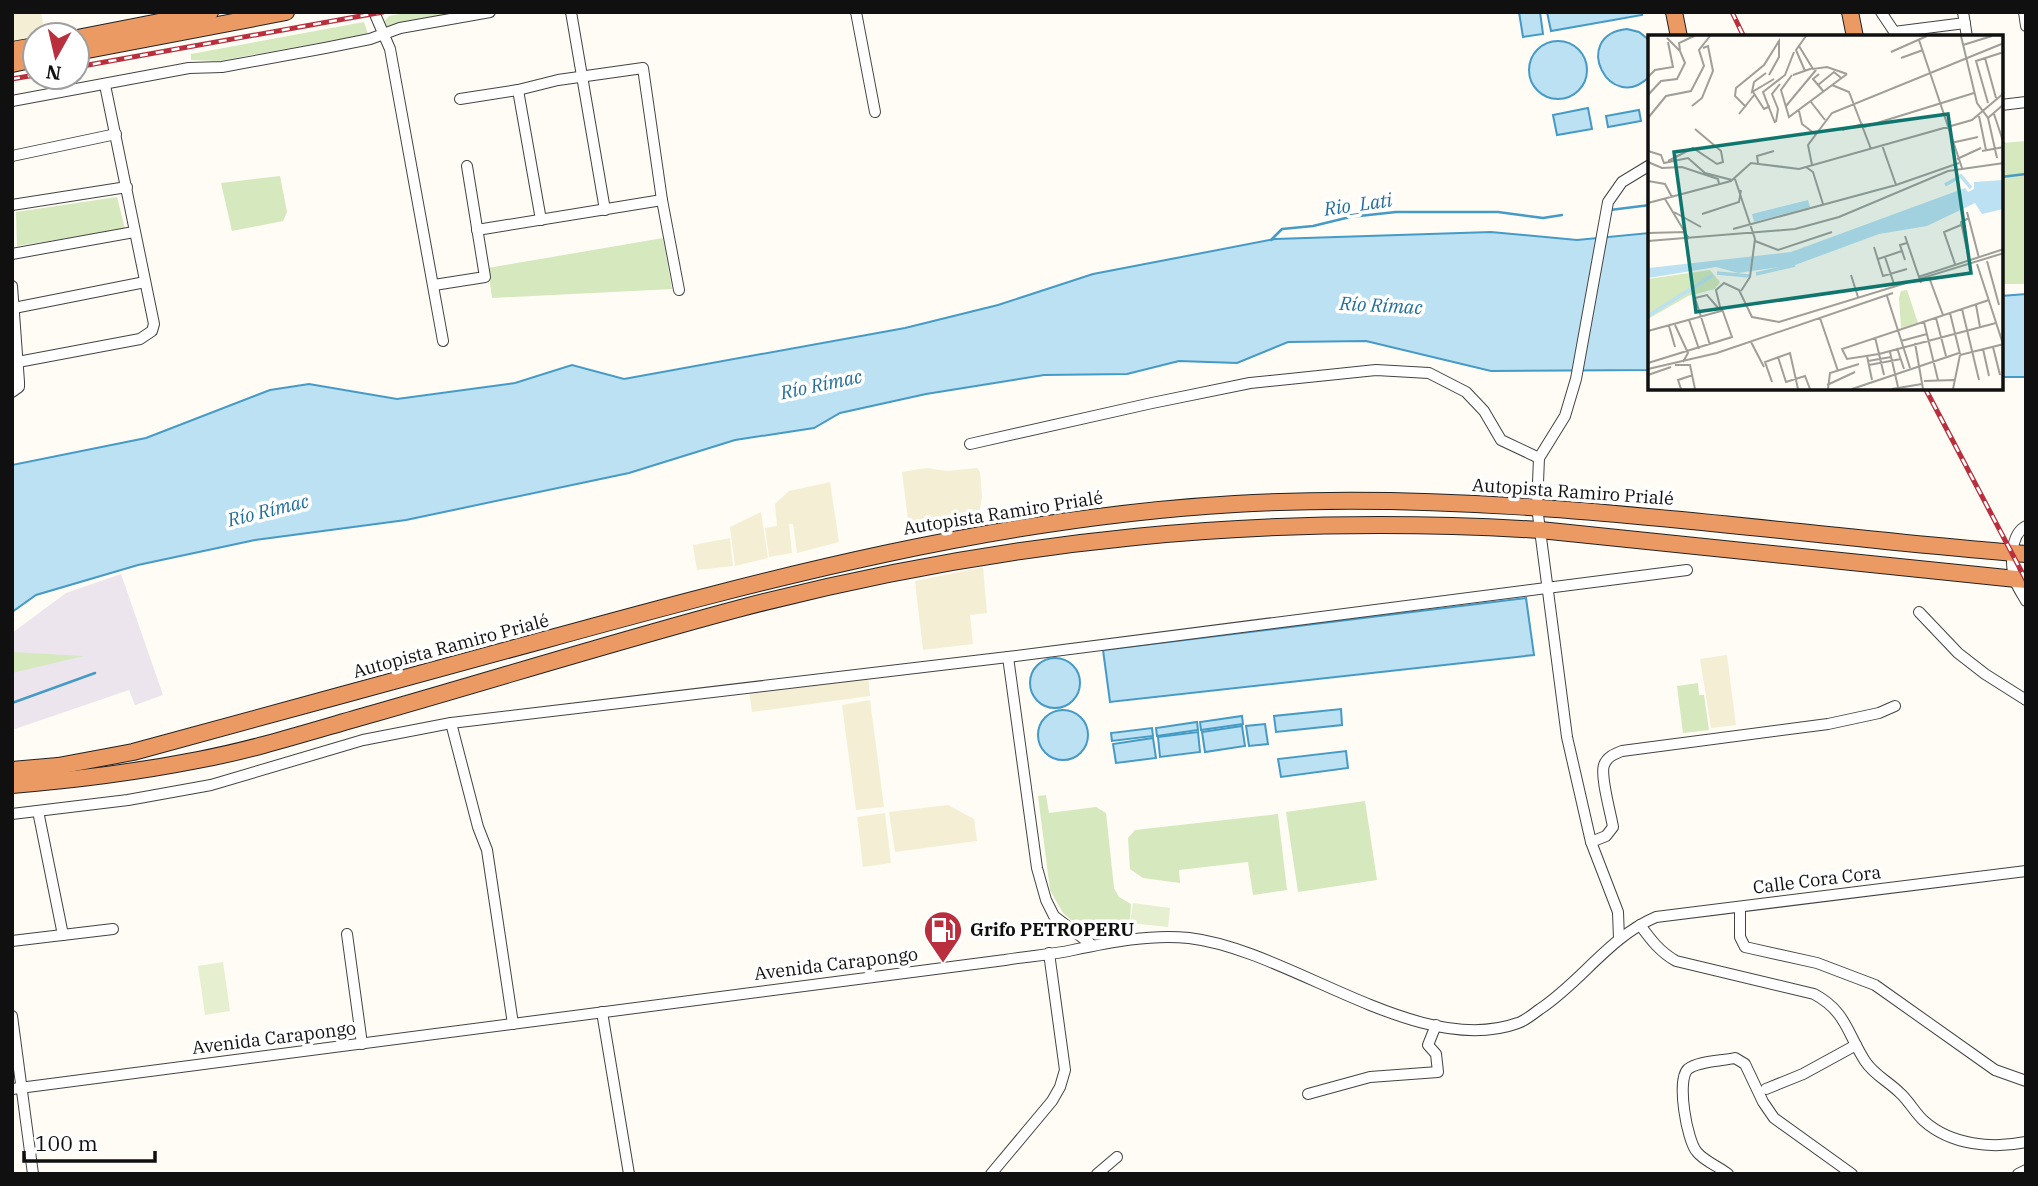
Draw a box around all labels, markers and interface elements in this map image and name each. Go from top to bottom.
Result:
north arrow [21,21,91,91]
inset map [1648,35,2003,390]
text: N [45,60,63,86]
water label: Rio_Lati [1321,187,1394,221]
water label: Río Rímac [1338,291,1423,319]
water label: Río Rímac [777,364,864,405]
street label: Autopista Ramiro Prialé [1471,473,1675,510]
street label: Autopista Ramiro Prialé [901,485,1104,540]
water label: Río Rímac [224,488,311,532]
street label: Autopista Ramiro Prialé [350,608,551,683]
street label: Calle Cora Cora [1751,860,1883,899]
fuel station icon: Grifo PETROPERU [922,909,964,964]
place label: Grifo PETROPERU [970,918,1134,941]
street label: Avenida Carapongo [753,942,919,985]
street label: Avenida Carapongo [191,1016,357,1059]
scale bar [24,1120,156,1164]
text: 100 m [35,1129,98,1157]

